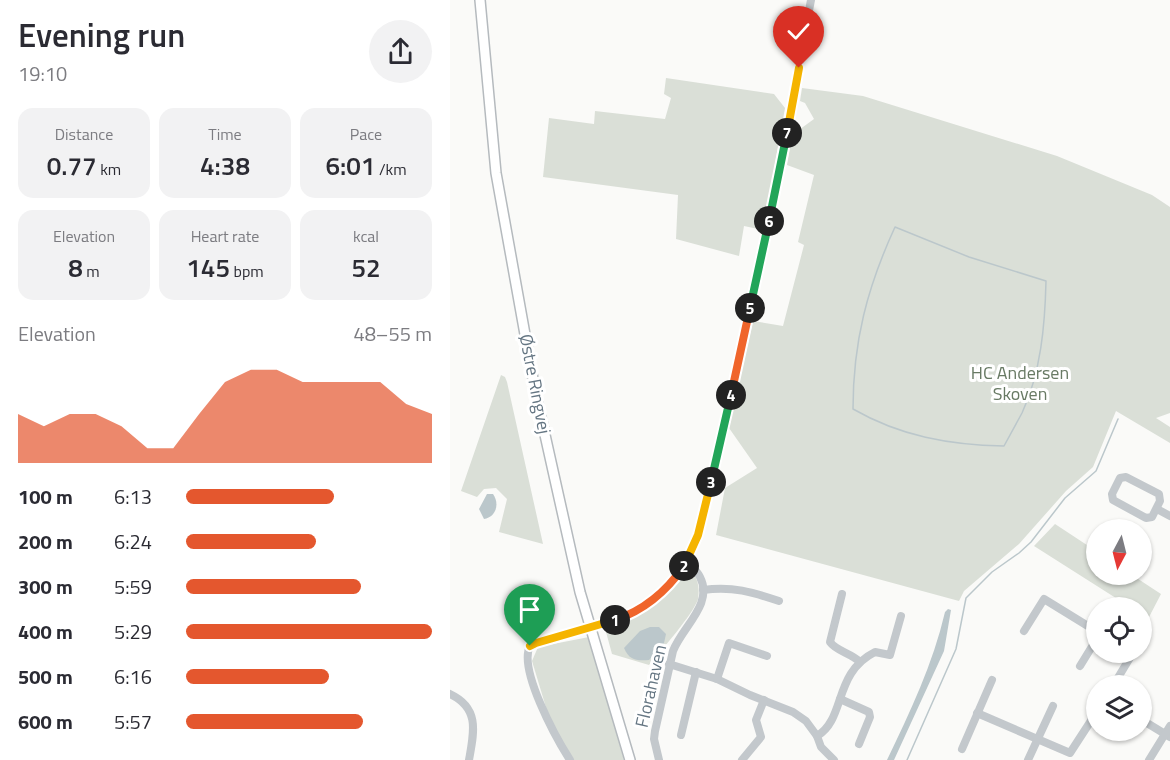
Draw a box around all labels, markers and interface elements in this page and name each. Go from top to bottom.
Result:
pin [773,6,824,68]
text: Evening run [18,10,185,60]
icon: check [782,15,815,48]
button: share [369,20,432,83]
text: 19:10 [18,58,67,89]
pin: 7 [772,118,802,148]
text: 7 [783,121,791,145]
text: Distance [55,122,113,146]
text: Time [208,122,242,146]
text: Pace [350,122,382,146]
text: 0.77 [47,146,97,185]
text: 4:38 [200,146,250,185]
text: 6:01 [325,146,375,185]
text: km [97,157,121,181]
text: /km [375,157,407,181]
pin: 6 [754,206,784,236]
text: 6 [765,209,773,233]
text: Elevation [53,224,115,248]
text: Heart rate [191,224,259,248]
text: kcal [353,224,379,248]
text: 8 [68,248,83,287]
text: 145 [186,248,230,287]
text: 52 [351,248,381,287]
text: m [83,259,100,283]
text: bpm [230,259,264,283]
pin: 5 [735,293,765,323]
text: 5 [746,296,754,320]
text: Elevation [18,318,96,349]
text: 48–55 m [353,318,432,349]
street label: Østre Ringvej [513,332,558,436]
park label: HC Andersen Skoven [971,359,1069,407]
pin: 4 [716,380,746,410]
text: 4 [727,383,735,407]
pin: 3 [696,467,726,497]
text: 3 [707,470,715,494]
text: 100 m [18,481,73,512]
text: 6:13 [114,481,152,512]
north arrow [1086,519,1152,585]
map controls [1086,519,1152,741]
text: 200 m [18,526,73,557]
text: 6:24 [114,526,152,557]
pin: 2 [669,551,699,581]
text: 2 [680,554,688,578]
text: 300 m [18,571,73,602]
text: 5:59 [114,571,152,602]
pin [504,584,555,646]
icon: arrive [513,593,546,626]
button: locate [1086,597,1152,663]
pin: 1 [600,605,630,635]
text: 1 [611,608,619,632]
text: 400 m [18,616,73,647]
text: 5:29 [114,616,152,647]
street label: Florahaven [628,642,673,730]
text: 500 m [18,661,73,692]
text: 6:16 [114,661,152,692]
button: layers [1086,675,1152,741]
text: 600 m [18,706,73,737]
text: 5:57 [114,706,152,737]

